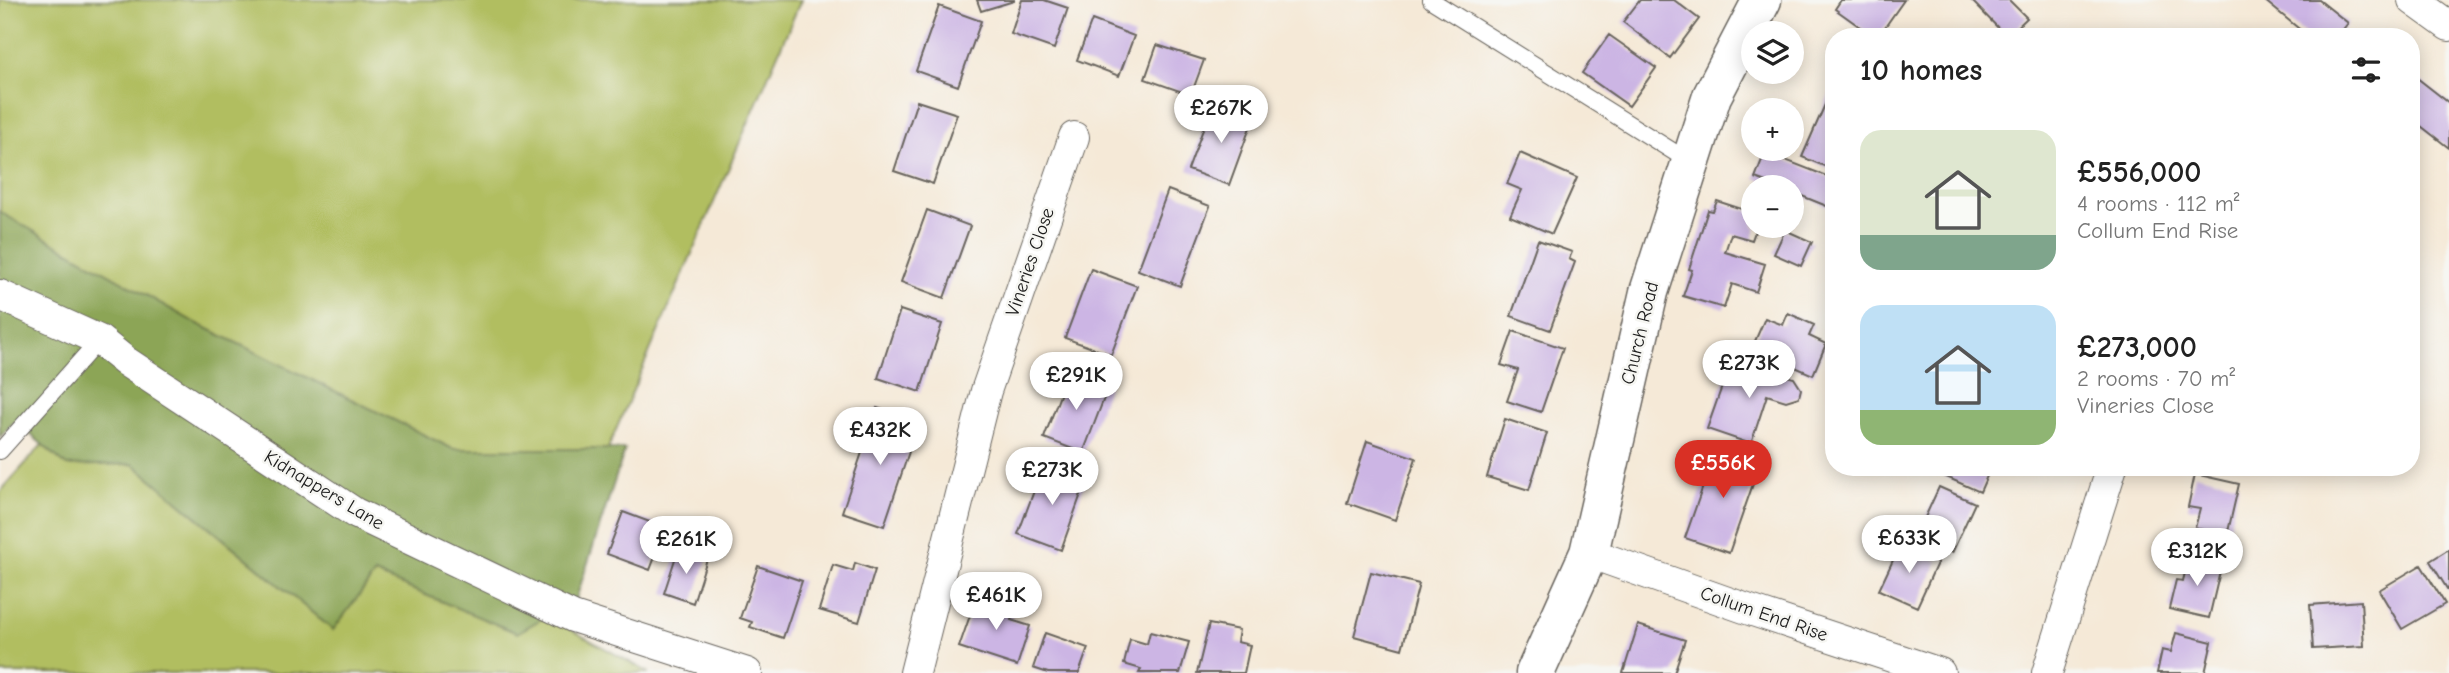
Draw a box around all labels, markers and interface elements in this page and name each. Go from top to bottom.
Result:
map controls [1741,21,1804,238]
button: layers [1741,21,1804,84]
icon: filters [2347,51,2385,89]
text: 10 homes [1860,53,1982,88]
pin: £267K [1172,86,1270,145]
text: £267K [1190,94,1252,121]
button: + [1741,98,1804,161]
text: £556,000 [2077,155,2202,190]
icon: home [1916,158,2000,242]
button: − [1741,175,1804,238]
text: 4 rooms · 112 m² [2077,190,2240,217]
street label: Vineries Close [1001,205,1059,319]
text: Collum End Rise [2077,217,2238,244]
street label: Church Road [1617,279,1663,387]
text: £273,000 [2077,330,2197,365]
icon: home [1916,333,2000,417]
pin: £273K [1700,340,1798,400]
text: £273K [1719,349,1780,376]
pin: £291K [1027,352,1125,412]
text: £291K [1046,361,1106,388]
text: 2 rooms · 70 m² [2077,365,2235,392]
text: Vineries Close [2077,392,2214,419]
pin: £432K [831,407,929,467]
text: £432K [849,416,911,443]
pin: £556K [1674,440,1772,500]
street label: Kidnappers Lane [260,446,388,534]
pin: £273K [1003,448,1101,507]
text: £556K [1691,449,1755,476]
text: £273K [1022,456,1083,483]
pin: £261K [637,516,735,576]
pin: £633K [1860,516,1958,575]
text: £633K [1878,524,1940,551]
text: £261K [656,525,716,552]
pin: £312K [2148,528,2246,588]
text: £312K [2167,537,2227,564]
pin: £461K [947,572,1045,632]
text: £461K [966,581,1026,608]
street label: Collum End Rise [1697,582,1831,646]

